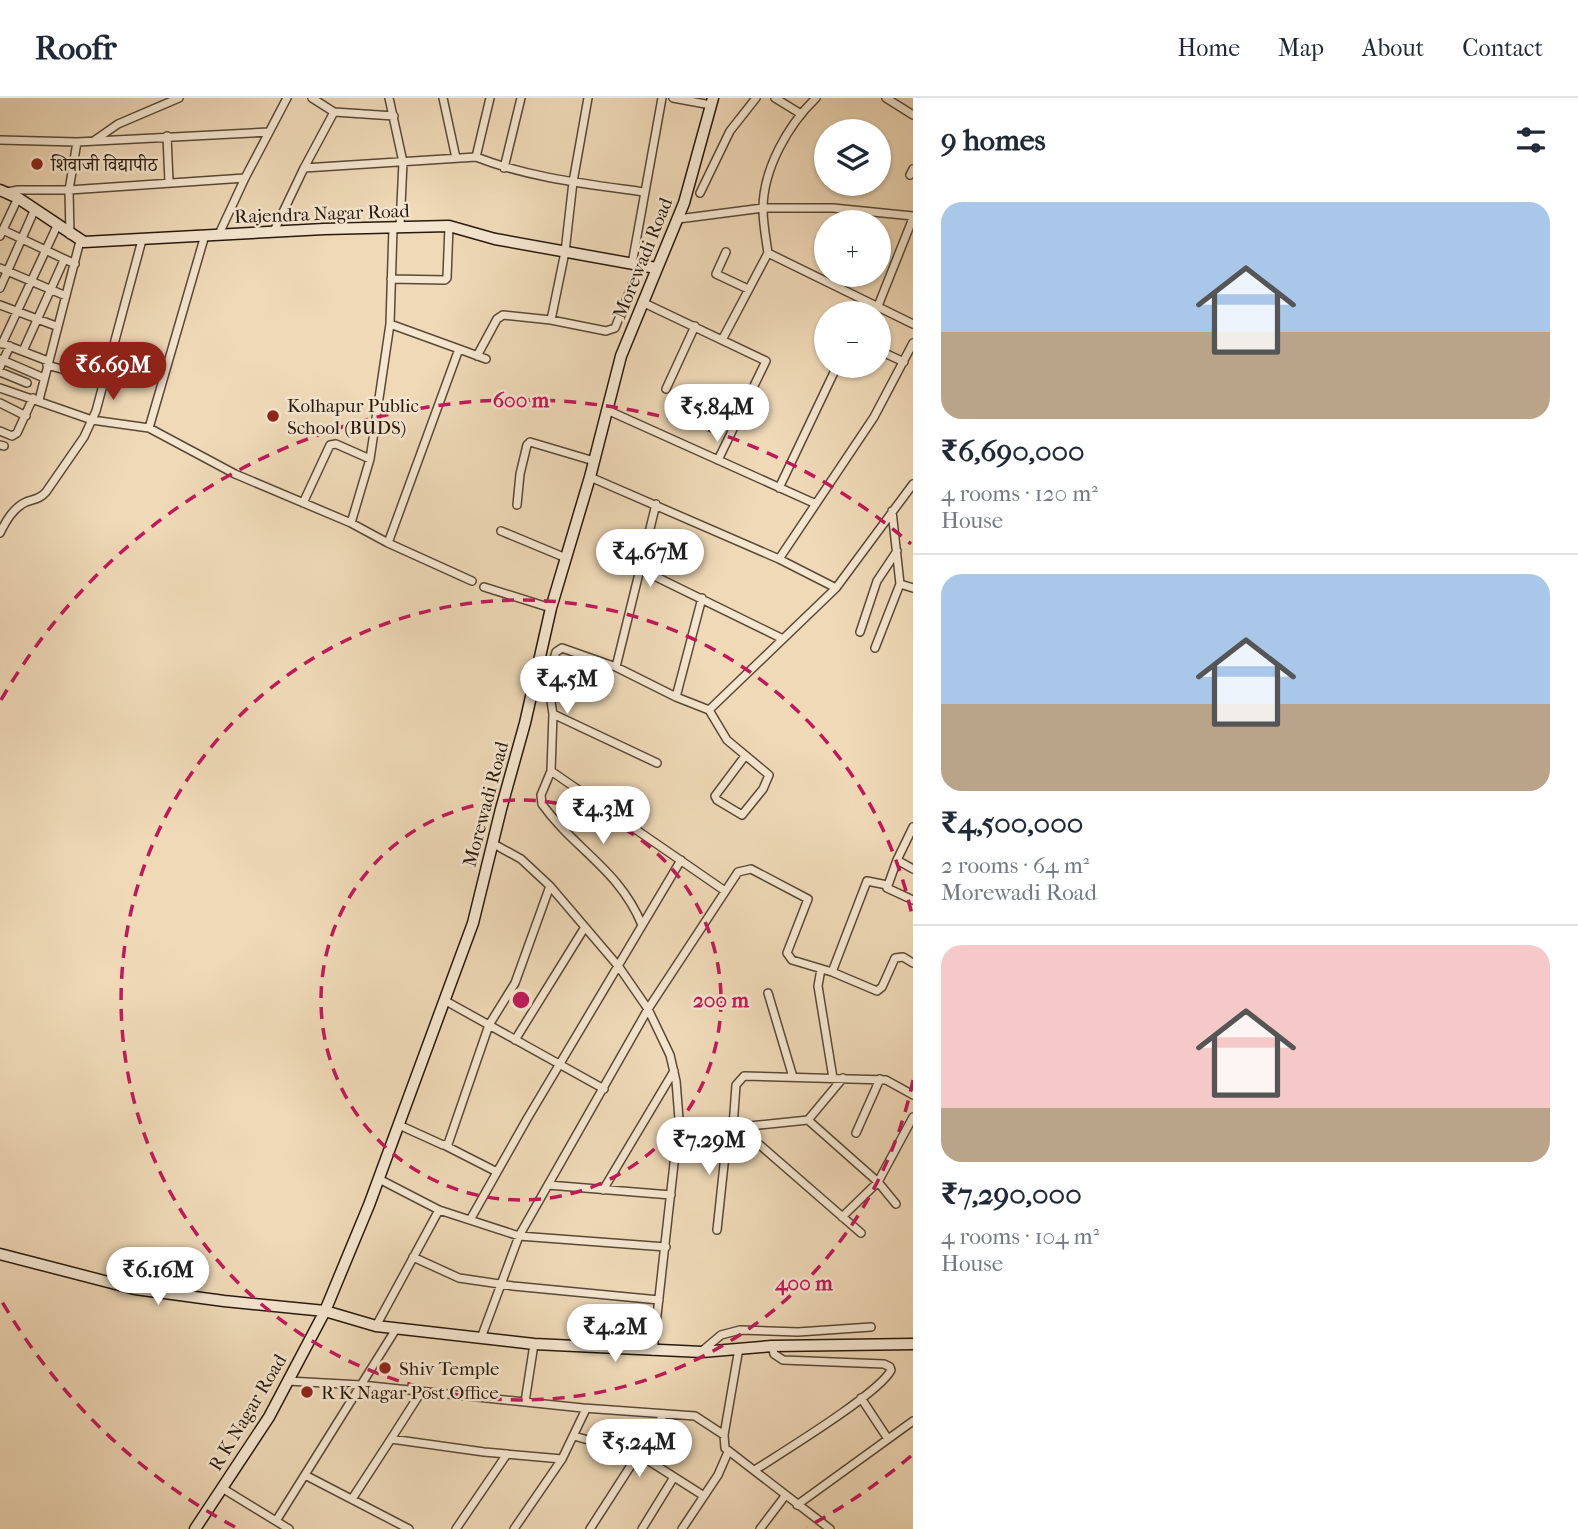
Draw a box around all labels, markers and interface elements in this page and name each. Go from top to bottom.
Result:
text: Roofr [35,29,117,68]
text: Home [1178,34,1240,62]
text: Map [1278,34,1324,62]
text: About [1362,34,1424,62]
text: Contact [1462,34,1543,62]
map controls [814,119,891,378]
button: layers [814,119,891,196]
icon: filters [1512,121,1550,159]
text: 9 homes [941,123,1046,158]
place label: शिवाजी विद्यापीठ [50,154,159,176]
marker: शिवाजी विद्यापीठ [29,156,45,172]
street label: Morewadi Road [609,194,678,322]
street label: Rajendra Nagar Road [234,200,411,228]
button: + [814,210,891,287]
icon: home [1183,247,1309,373]
button: − [814,301,891,378]
pin: ₹6.69M [56,342,170,402]
text: ₹6.69M [75,351,151,378]
pin: ₹5.84M [660,384,774,444]
text: 600 m [493,388,550,412]
text: ₹5.84M [680,393,754,420]
place label: Kolhapur Public School (BUDS) [287,395,419,439]
marker: Kolhapur Public School (BUDS) [265,408,281,424]
text: ₹6,690,000 [941,434,1085,469]
text: 4 rooms · 120 m² [941,480,1098,507]
text: House [941,507,1003,534]
pin: ₹4.67M [593,530,707,589]
text: ₹4.67M [612,538,688,565]
icon: home [1183,619,1309,745]
pin: ₹4.5M [518,656,616,716]
text: ₹4.5M [536,665,598,692]
street label: Morewadi Road [459,739,513,869]
pin: ₹4.3M [554,786,652,846]
text: ₹4.3M [572,795,634,822]
text: ₹4,500,000 [941,806,1083,841]
text: 2 rooms · 64 m² [941,852,1089,879]
text: Morewadi Road [941,879,1097,906]
centre of rings [509,988,533,1012]
text: 200 m [693,988,750,1012]
icon: home [1183,990,1309,1116]
pin: ₹7.29M [652,1118,766,1177]
text: ₹7.29M [672,1126,746,1153]
text: ₹7,290,000 [941,1177,1082,1212]
text: 4 rooms · 104 m² [941,1223,1099,1250]
pin: ₹6.16M [101,1248,215,1307]
text: House [941,1250,1003,1277]
text: ₹6.16M [122,1256,194,1283]
text: 400 m [774,1271,833,1296]
pin: ₹4.2M [566,1304,664,1364]
text: ₹4.2M [583,1313,647,1340]
street label: R K Nagar Road [204,1350,292,1475]
place label: Shiv Temple [399,1358,499,1380]
marker: Shiv Temple [377,1360,393,1376]
place label: R K Nagar Post Office [321,1382,499,1404]
marker: R K Nagar Post Office [299,1384,315,1400]
pin: ₹5.24M [582,1420,696,1479]
text: ₹5.24M [602,1428,676,1455]

